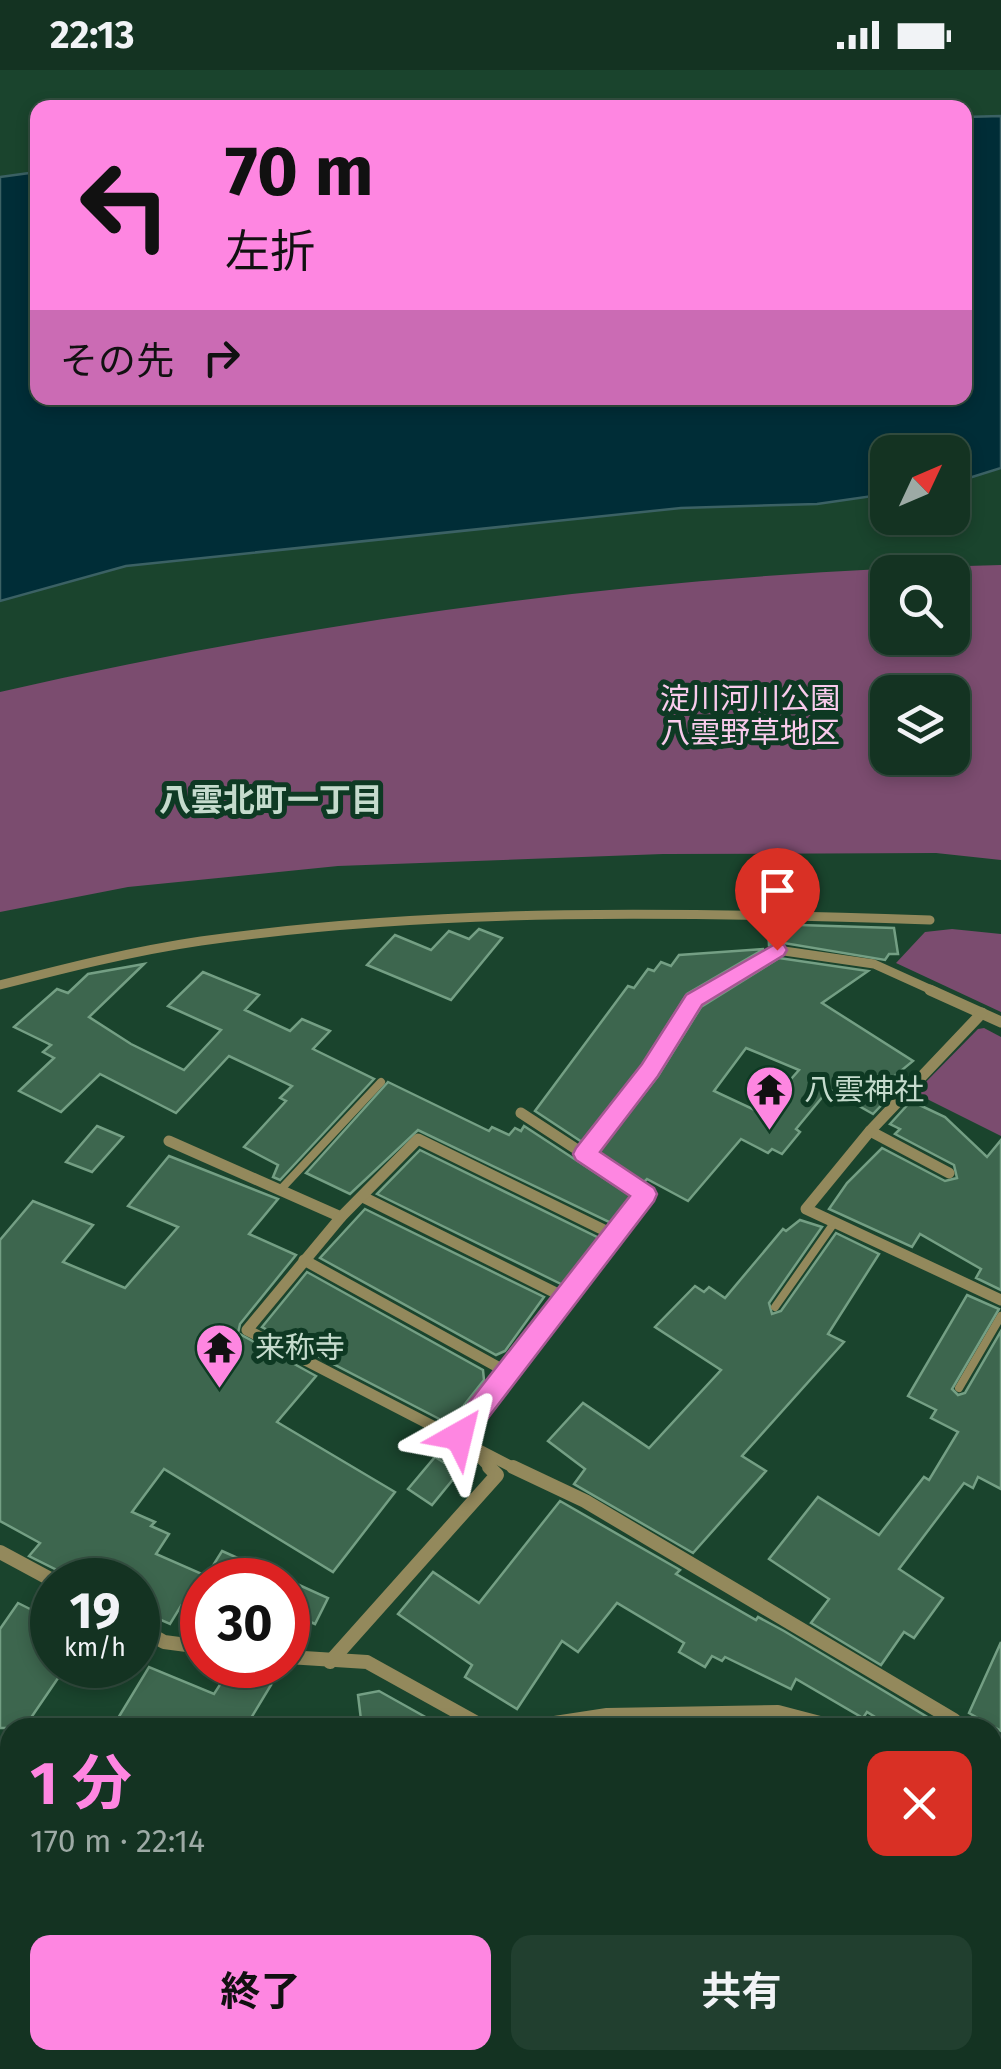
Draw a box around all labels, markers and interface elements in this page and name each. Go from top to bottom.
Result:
text: 22:13 [50,12,135,58]
text: 70 m [225,130,374,214]
icon: left [60,140,190,270]
text: 左折 [225,225,315,279]
icon: right [194,330,249,385]
text: その先 [60,338,174,384]
north arrow [870,435,970,535]
map controls [870,435,970,775]
button: search [870,555,970,655]
button: layers [870,675,970,775]
park label: 淀川河川公園 八雲野草地区 [660,681,840,751]
district label: 八雲北町一丁目 [159,781,383,819]
pin [735,848,820,951]
icon: arrive [750,863,805,918]
temple icon: 八雲神社 [743,1064,795,1132]
place label: 八雲神社 [804,1072,924,1108]
temple icon: 来称寺 [194,1322,246,1390]
place label: 来称寺 [255,1330,345,1366]
position arrow [407,1384,511,1488]
speed limit sign: 30 [180,1558,310,1688]
text: 19 [69,1581,121,1641]
text: km/h [64,1633,126,1663]
text: 1 分 [30,1748,132,1820]
button: close [867,1751,972,1856]
text: 170 m · 22:14 [30,1822,205,1860]
button: 終了 [30,1935,491,2050]
button: 共有 [511,1935,972,2050]

